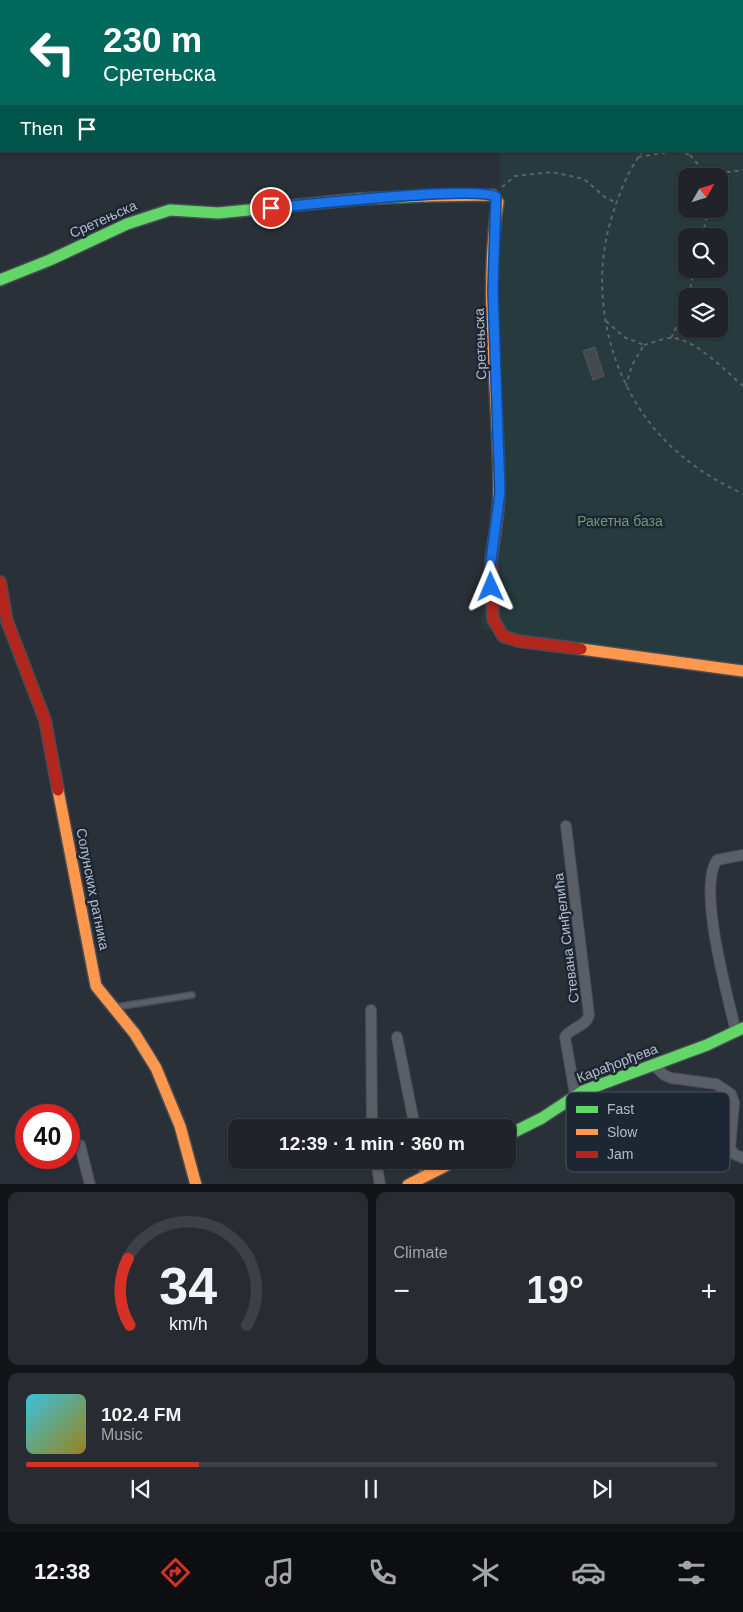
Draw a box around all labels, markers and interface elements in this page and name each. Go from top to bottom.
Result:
icon: left [20,20,85,85]
text: 230 m [103,20,202,59]
text: Сретењска [103,61,216,86]
icon: arrive [73,115,101,143]
text: Then [20,118,63,139]
north arrow [678,168,728,218]
map controls [678,168,728,338]
pin [250,187,292,229]
icon: arrive [257,194,285,222]
street label: Сретењска [67,197,139,241]
button: search [678,228,728,278]
button: layers [678,288,728,338]
street label: Сретењска [471,308,489,380]
park label: Ракетна база [577,513,663,529]
position arrow [464,560,516,612]
street label: Солунских ратника [73,827,113,951]
street label: Стевана Синђелића [550,872,582,1004]
street label: Карађорђева [574,1040,660,1086]
legend [566,1092,730,1172]
text: Fast [607,1101,634,1117]
speed limit sign: 40 [15,1104,80,1169]
text: Slow [607,1124,638,1140]
text: 12:39 · 1 min · 360 m [279,1133,465,1154]
text: Jam [607,1146,633,1162]
text: Climate [394,1244,448,1261]
text: 34 [159,1257,217,1315]
text: 19° [527,1269,584,1311]
text: − [394,1275,410,1306]
text: + [701,1275,717,1306]
text: km/h [168,1314,207,1334]
text: 102.4 FM [101,1404,181,1425]
text: Music [101,1426,143,1443]
icon: previous [127,1475,155,1503]
icon: pause [357,1475,385,1503]
icon: next [588,1475,616,1503]
icon: directions [158,1555,193,1590]
icon: music [262,1555,297,1590]
icon: phone [365,1555,400,1590]
icon: climate [468,1555,503,1590]
icon: car [571,1555,606,1590]
icon: filters [674,1555,709,1590]
text: 12:38 [34,1559,90,1584]

